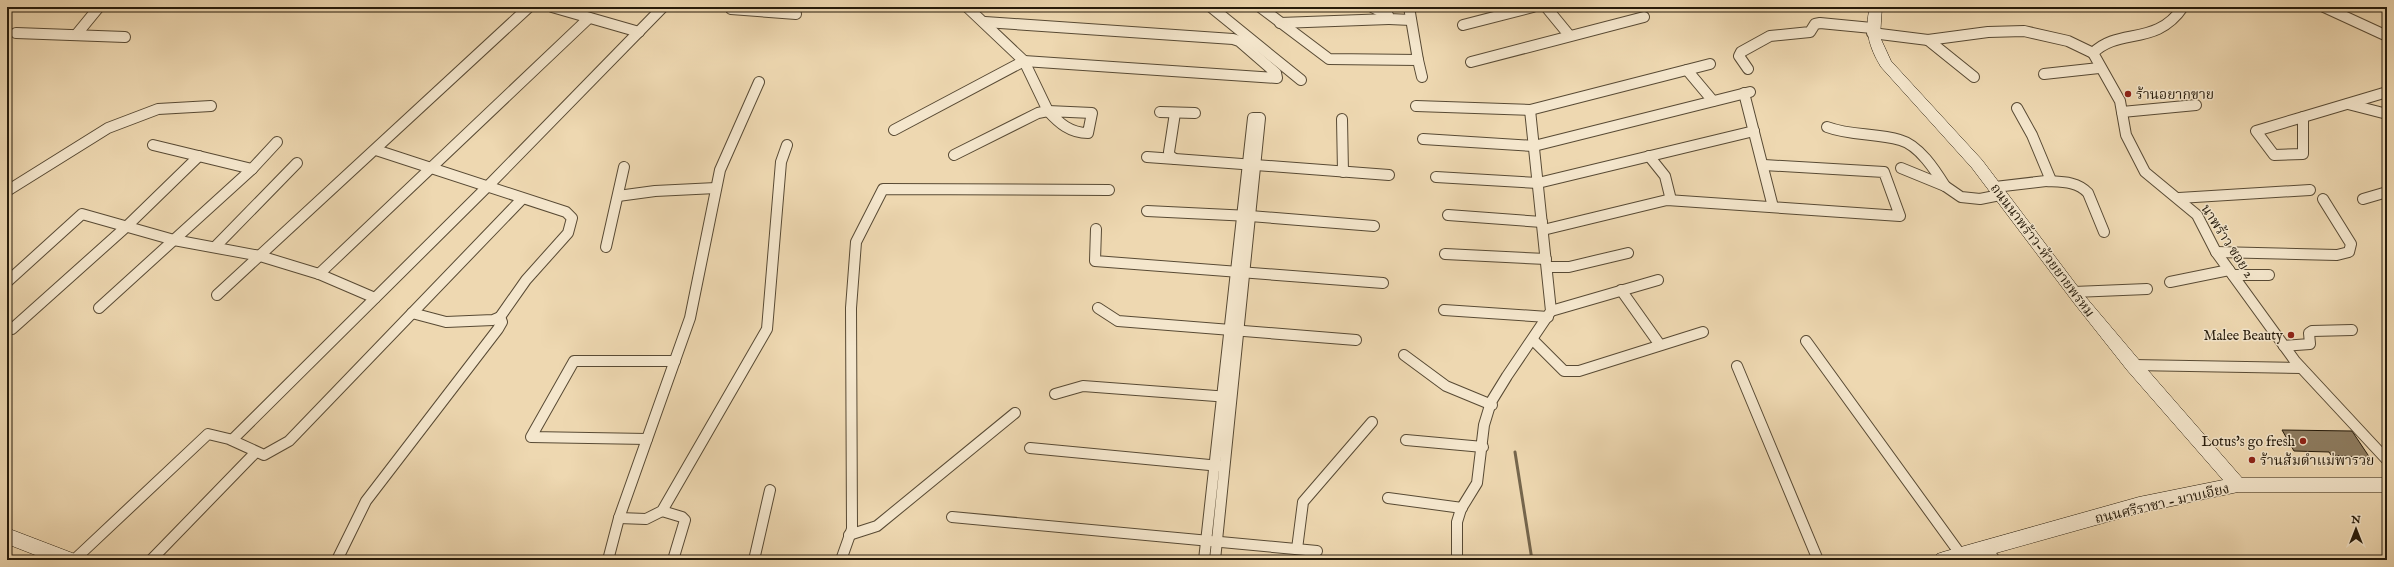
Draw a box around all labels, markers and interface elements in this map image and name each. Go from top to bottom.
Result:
place label: ร้านอยากขาย [2136,86,2214,104]
marker: ร้านอยากขาย [2123,89,2133,99]
street label: ถนนนาพร้าว-ห้วยยายพรหม [1986,180,2098,321]
street label: นาพร้าว ซอย 2 [2197,201,2258,282]
place label: Malee Beauty [2203,327,2283,345]
marker: Malee Beauty [2286,330,2296,340]
place label: Lotus's go fresh [2201,433,2296,451]
marker: Lotus's go fresh [2298,436,2308,446]
place label: ร้านส้มตำแม่พารวย [2260,452,2374,470]
marker: ร้านส้มตำแม่พารวย [2247,455,2257,465]
street label: ถนนศรีราชา - มาบเอียง [2093,480,2231,528]
north arrow [2336,509,2376,549]
text: N [2350,513,2361,527]

